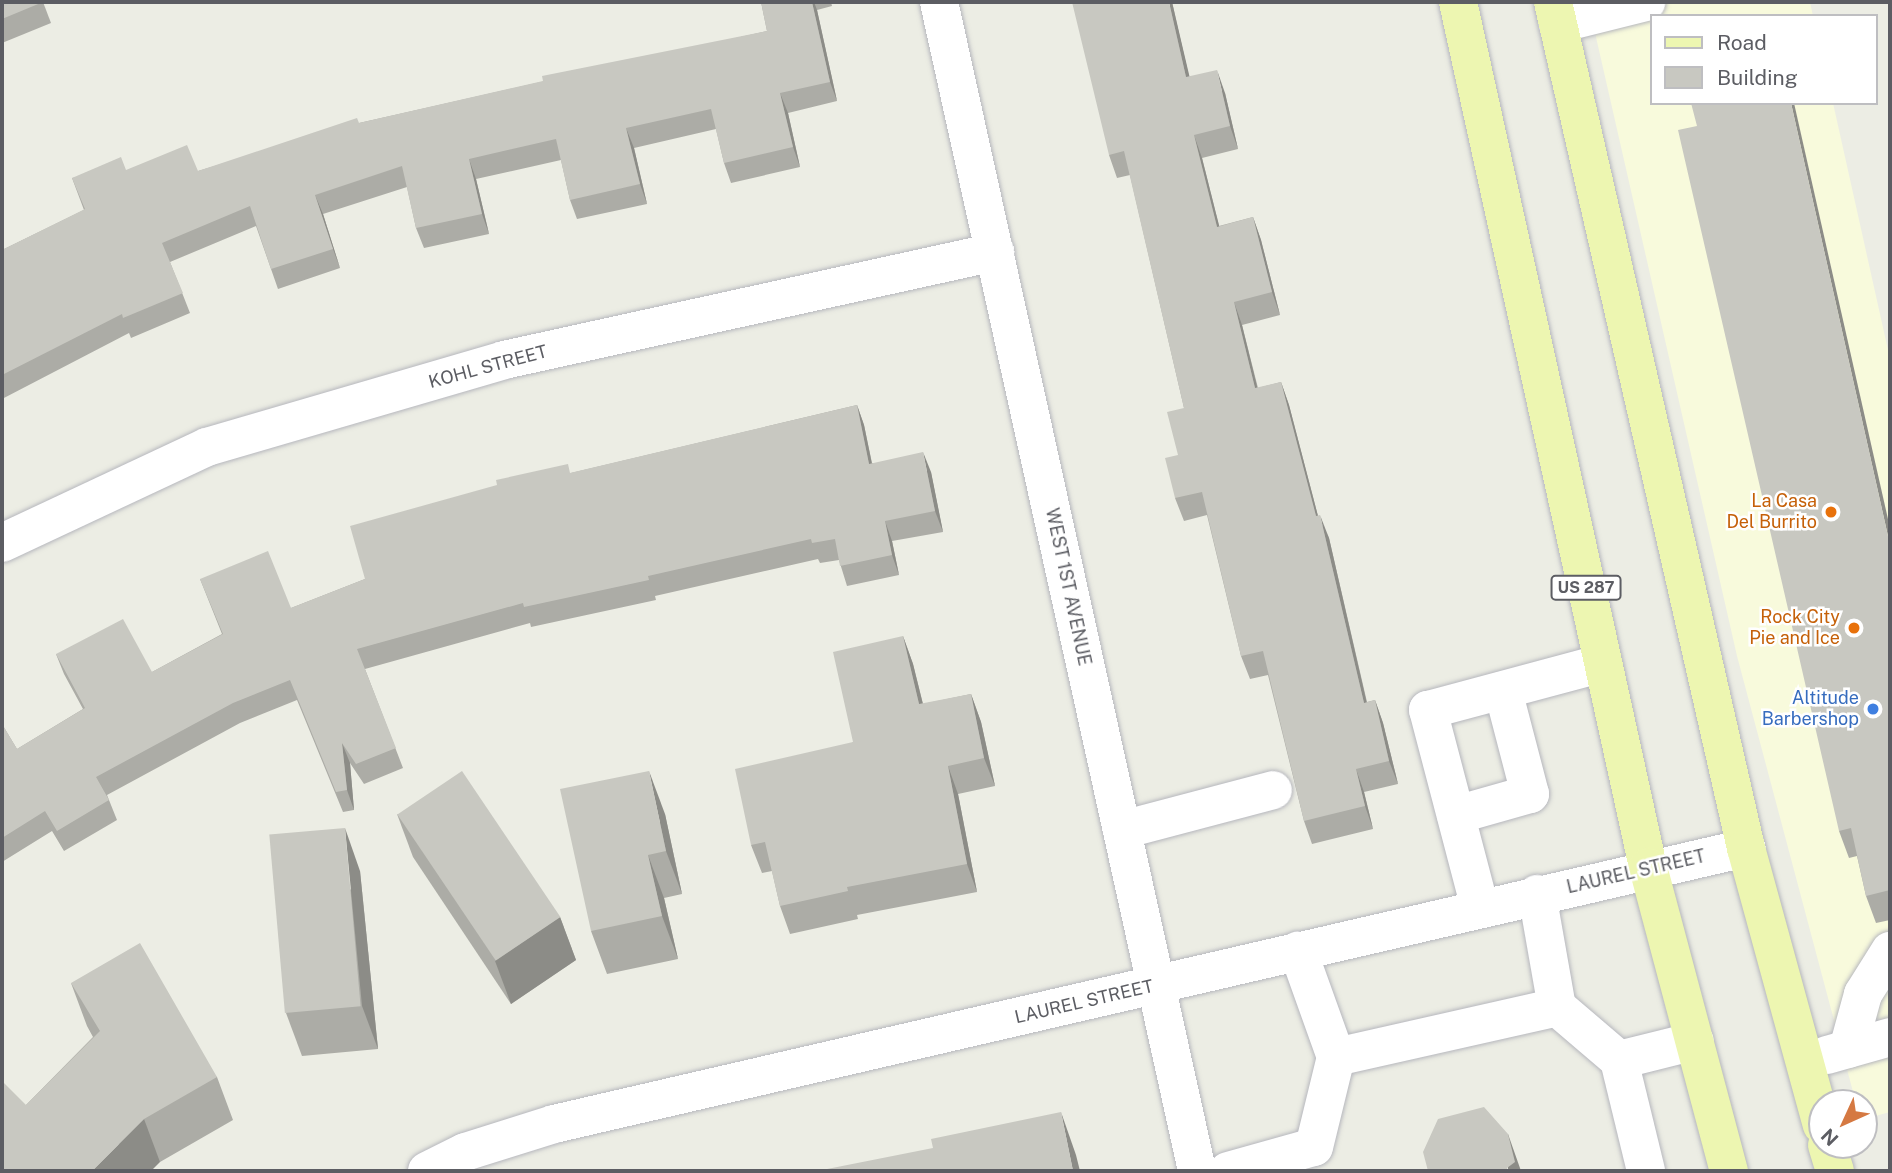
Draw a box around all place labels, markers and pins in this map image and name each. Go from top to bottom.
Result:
place label: La Casa Del Burrito [1726,491,1817,534]
marker: La Casa Del Burrito [1823,504,1839,520]
place label: Rock City Pie and Ice [1749,607,1840,650]
marker: Rock City Pie and Ice [1846,620,1862,636]
place label: Altitude Barbershop [1762,688,1859,730]
marker: Altitude Barbershop [1865,701,1881,717]

